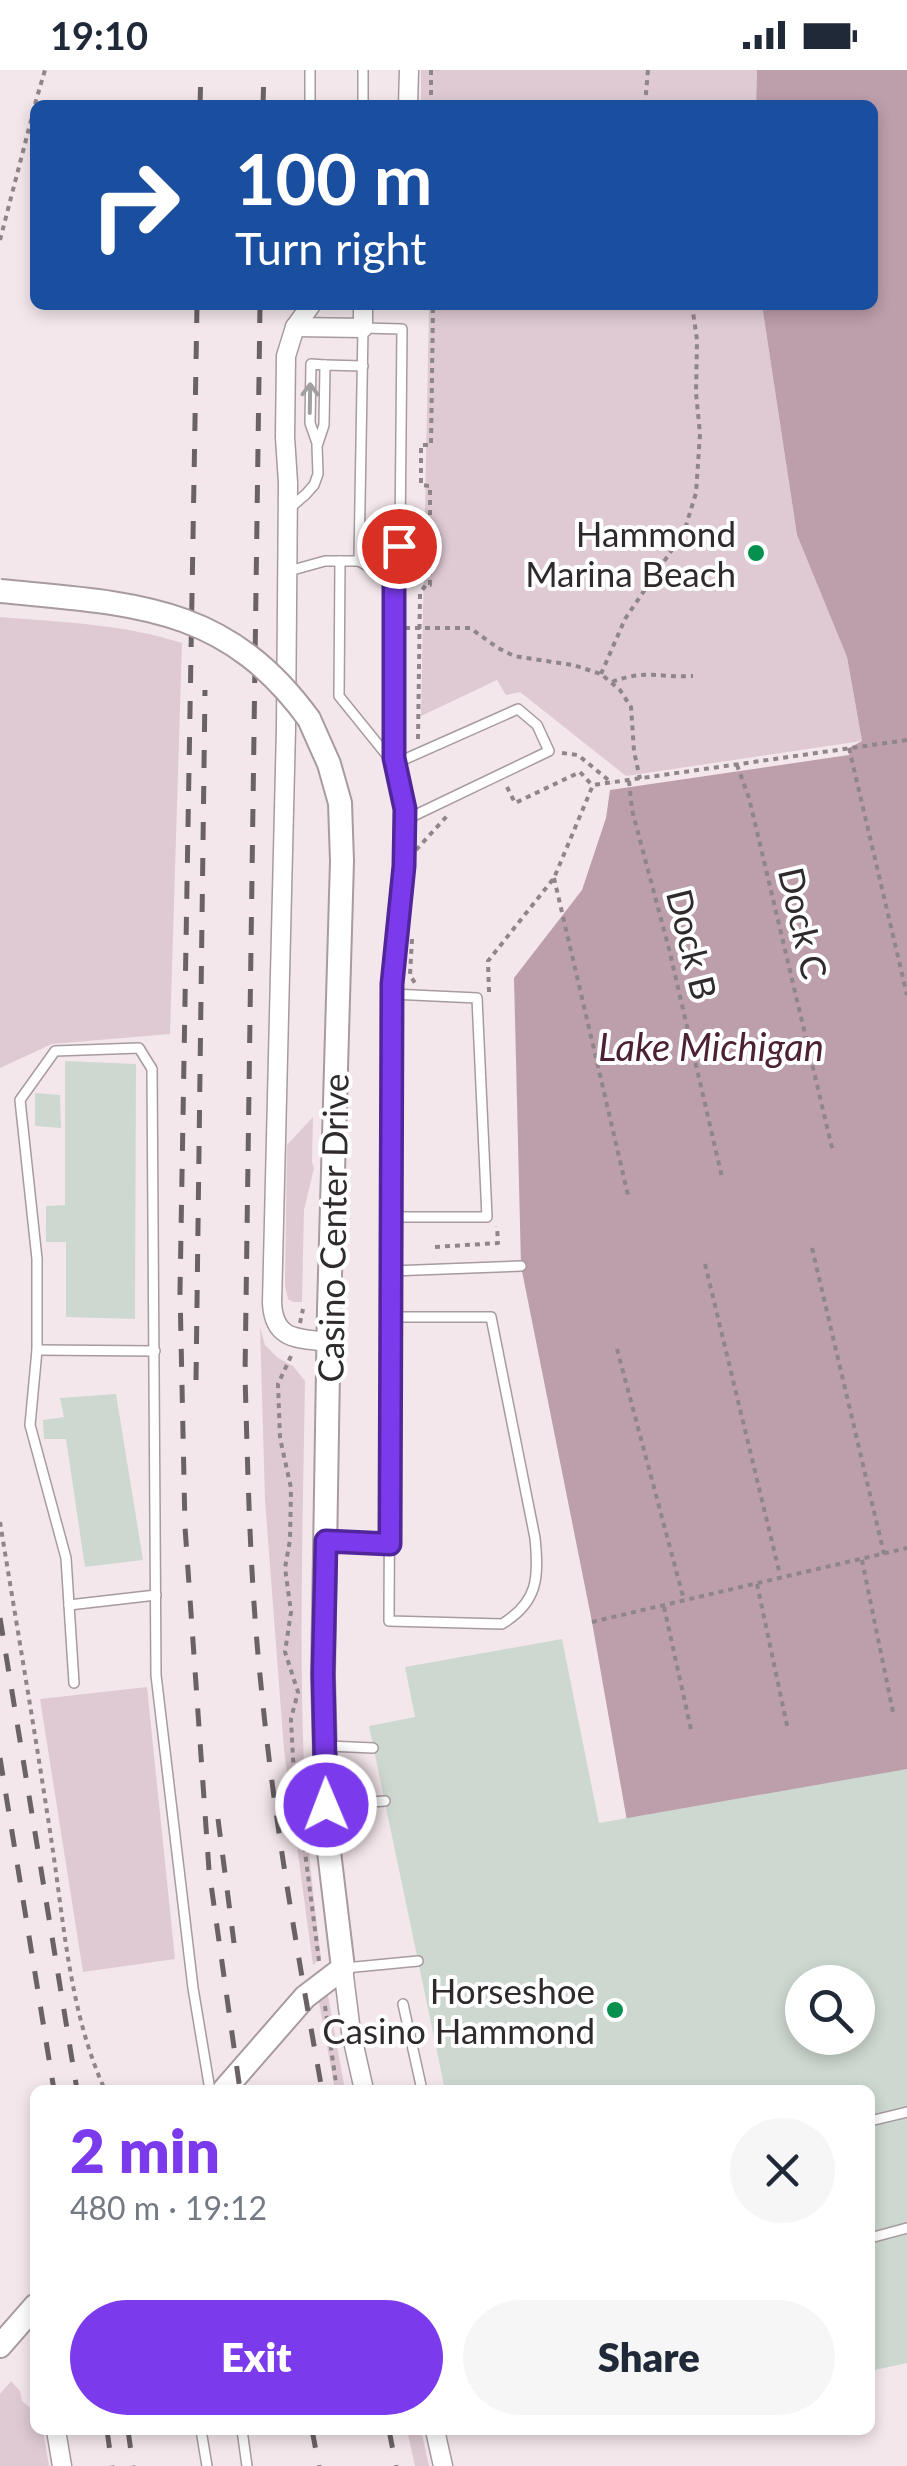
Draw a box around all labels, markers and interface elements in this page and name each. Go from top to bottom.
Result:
text: 19:10 [50,12,148,58]
text: 100 m [235,136,432,220]
icon: right [70,140,200,270]
text: Turn right [235,221,426,275]
one-way arrow [300,383,320,416]
pin [357,504,442,589]
place label: Hammond Marina Beach [525,512,736,594]
icon: arrive [372,519,427,574]
marker: Hammond Marina Beach [745,542,767,564]
street label: Dock C [771,863,837,983]
street label: Dock B [659,884,727,1004]
water label: Lake Michigan [598,1023,824,1069]
street label: Casino Center Drive [308,1073,356,1383]
position arrow [274,1753,378,1857]
map controls [785,1965,875,2055]
button: search [785,1965,875,2055]
place label: Horseshoe Casino Hammond [322,1969,595,2051]
marker: Horseshoe Casino Hammond [604,1999,626,2021]
text: 2 min [70,2114,220,2186]
button: close [730,2118,835,2223]
text: 480 m · 19:12 [70,2188,267,2227]
button: Exit [70,2300,443,2415]
button: Share [463,2300,835,2415]

